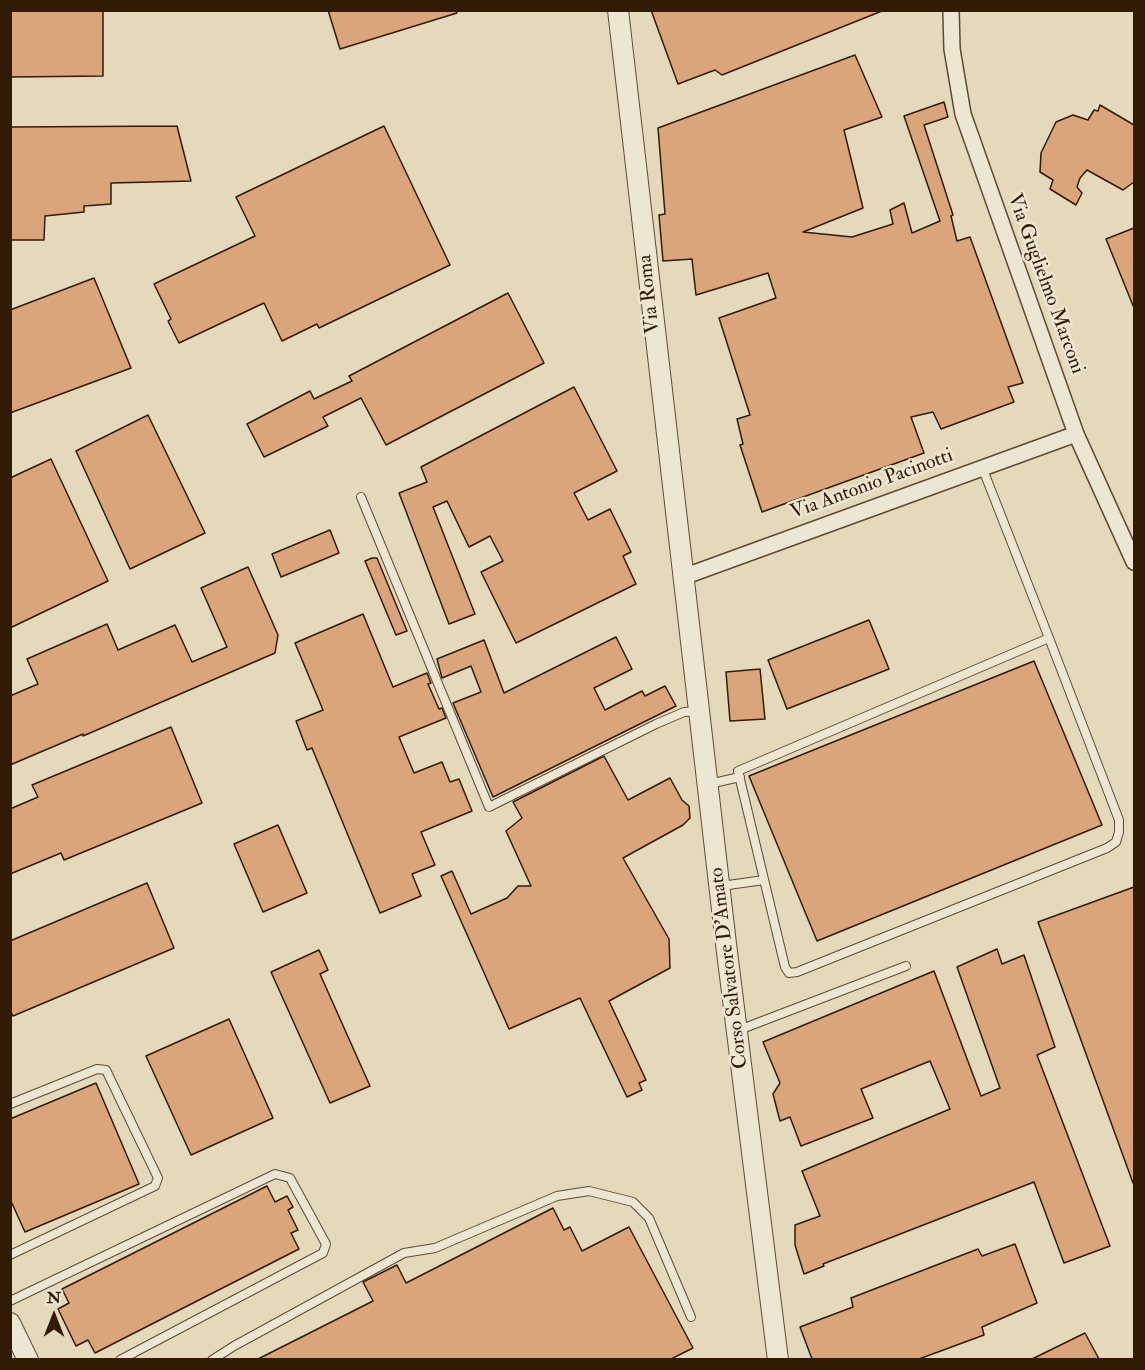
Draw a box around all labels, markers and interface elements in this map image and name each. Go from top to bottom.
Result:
street label: Via Guglielmo Marconi [1001,191,1089,377]
street label: Via Roma [634,253,666,335]
street label: Via Antonio Pacinotti [787,444,957,526]
street label: Corso Salvatore D'Amato [706,866,754,1070]
north arrow [24,1286,84,1346]
text: N [47,1288,61,1308]

